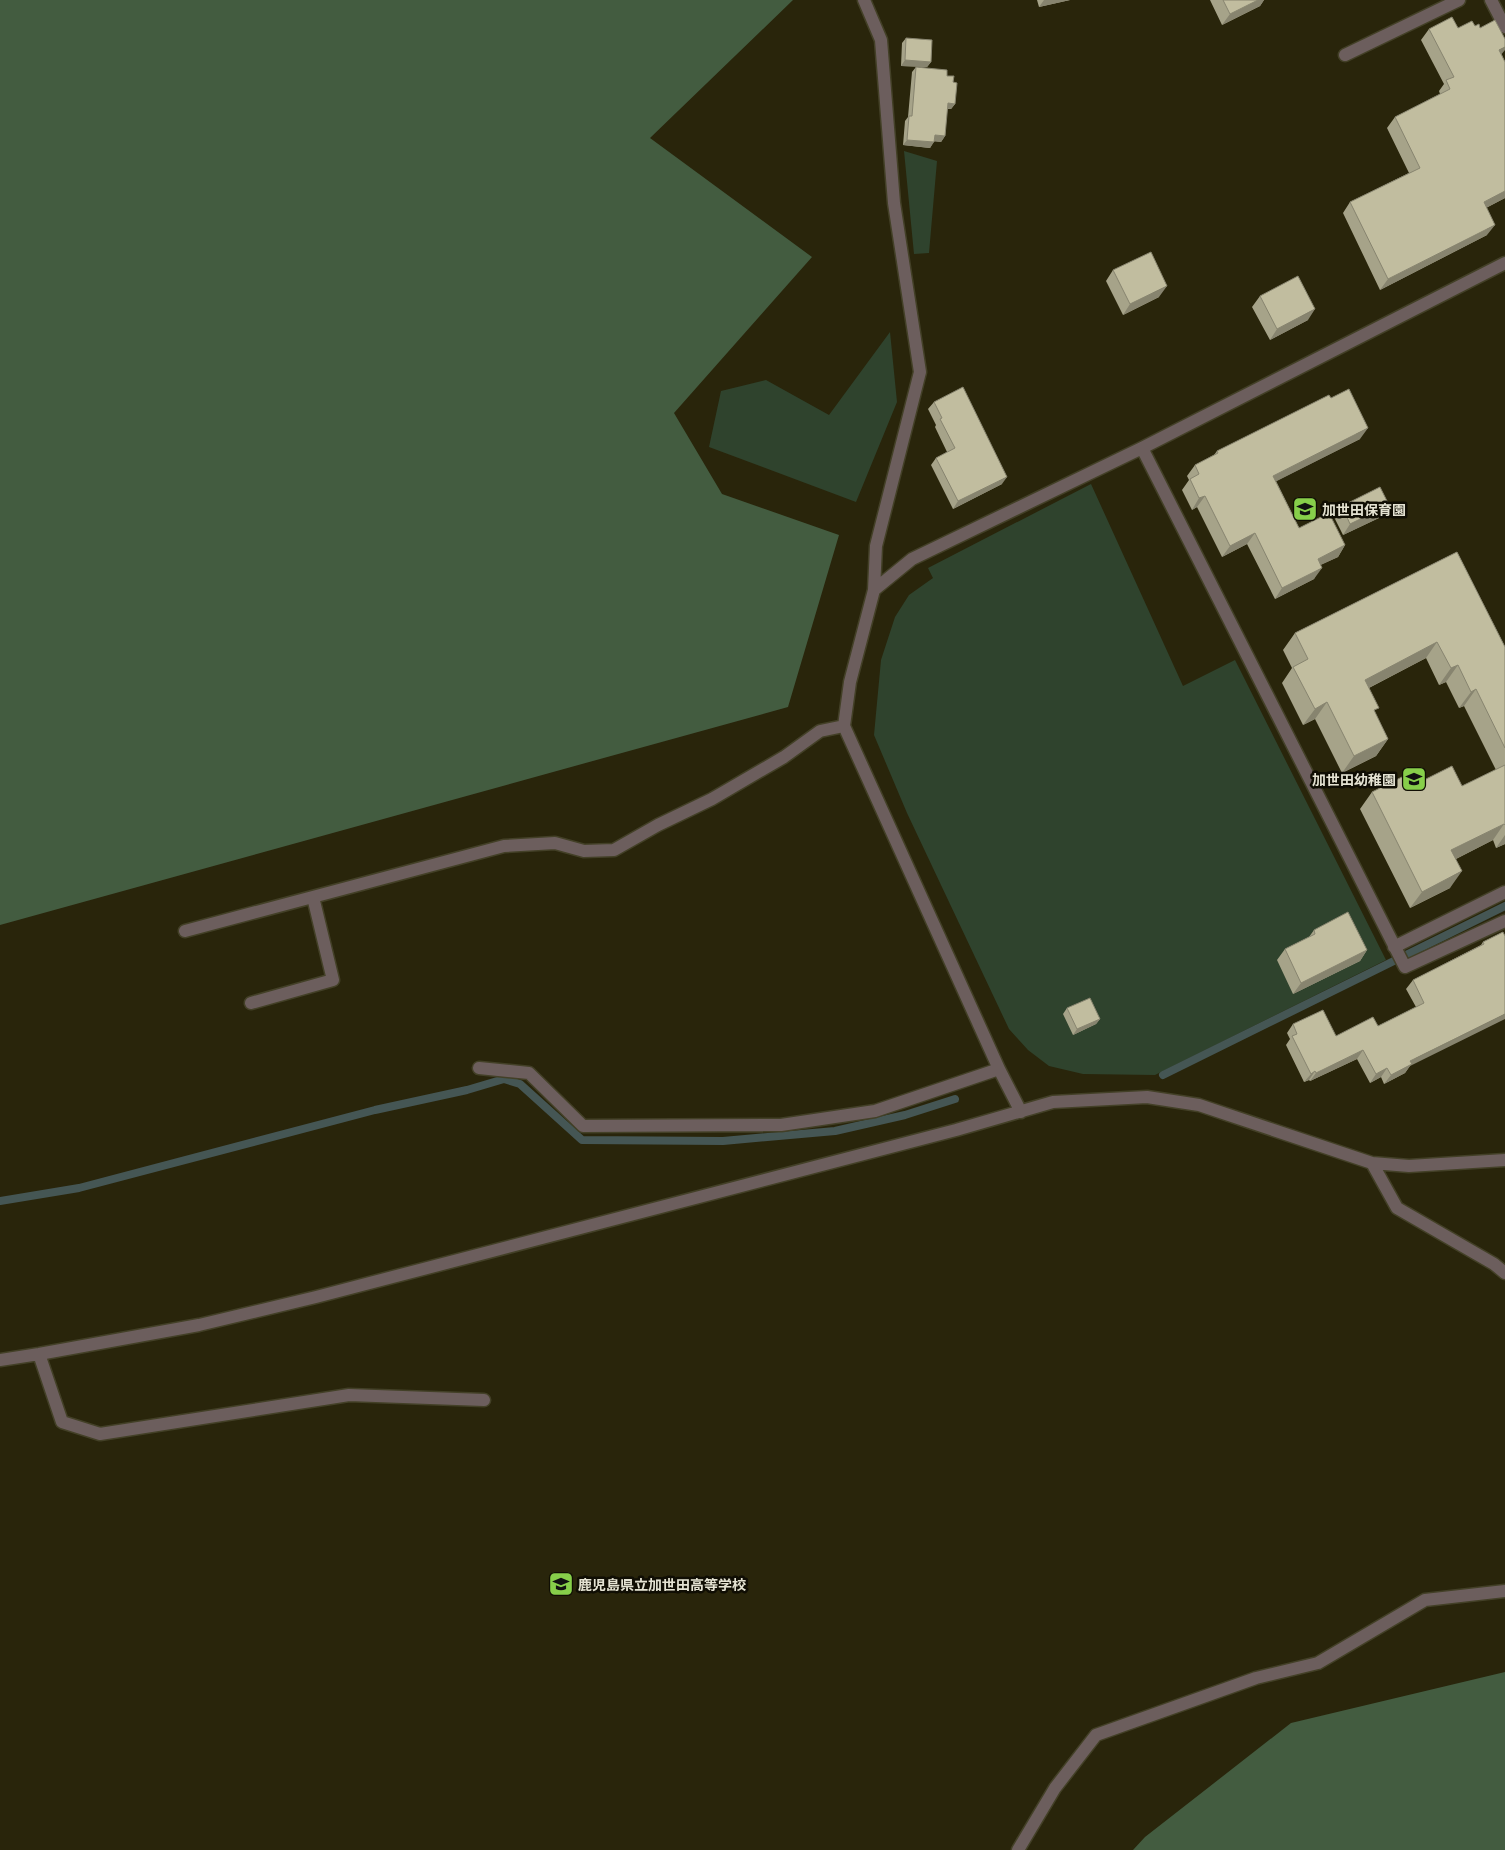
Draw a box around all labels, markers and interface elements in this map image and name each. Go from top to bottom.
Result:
school or university icon: 加世田保育園 [1292,496,1318,522]
place label: 加世田保育園 [1322,500,1406,519]
school or university icon: 加世田幼稚園 [1401,766,1427,792]
place label: 加世田幼稚園 [1312,770,1396,789]
school or university icon: 鹿児島県立加世田高等学校 [548,1571,574,1597]
place label: 鹿児島県立加世田高等学校 [578,1575,746,1594]

